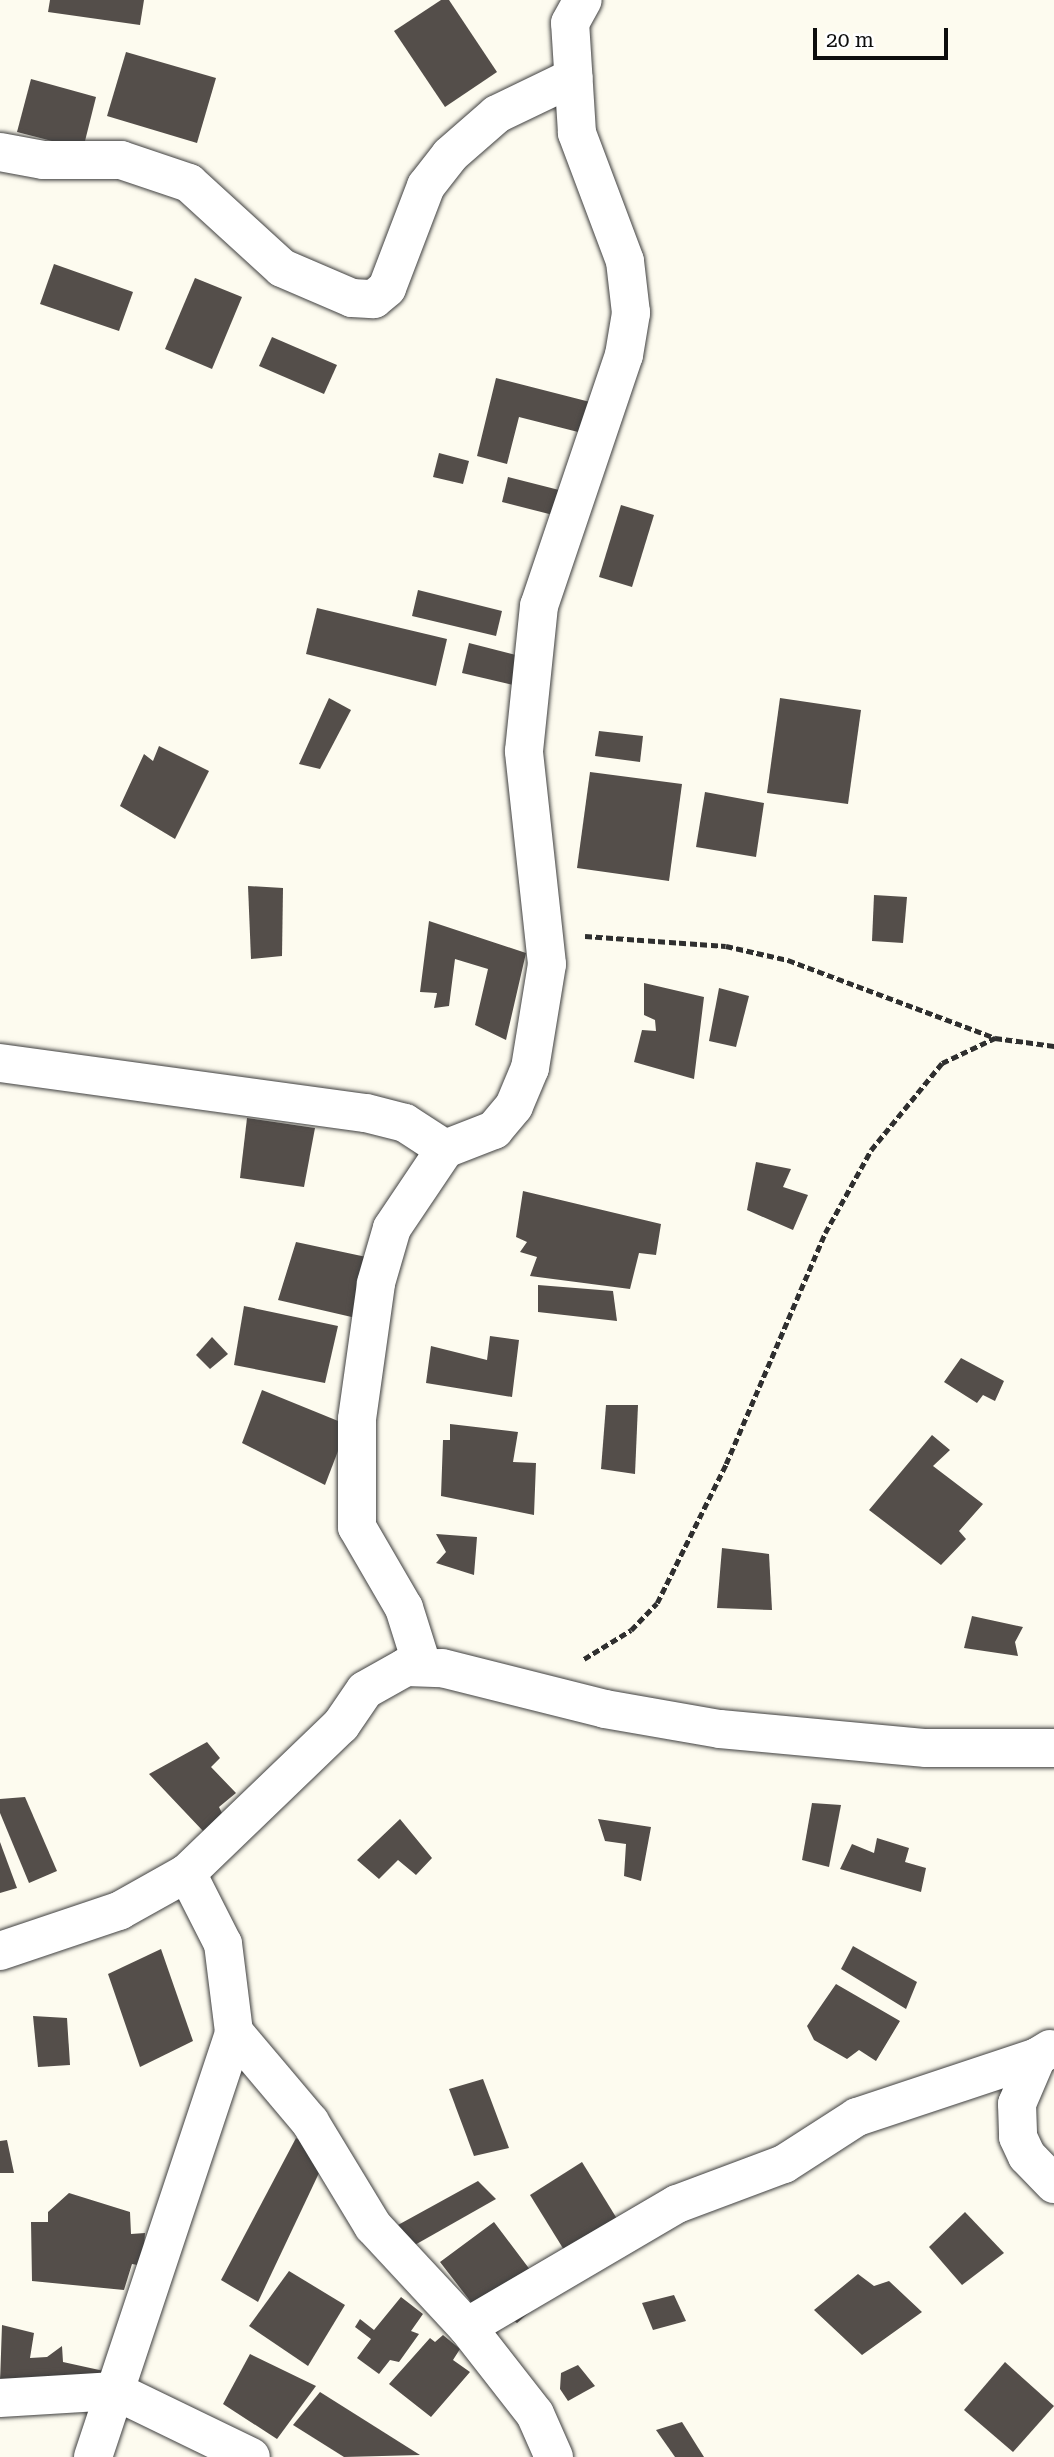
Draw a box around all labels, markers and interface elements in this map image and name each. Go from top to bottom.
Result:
scale bar [816,14,951,58]
text: 20 m [826,28,874,52]

